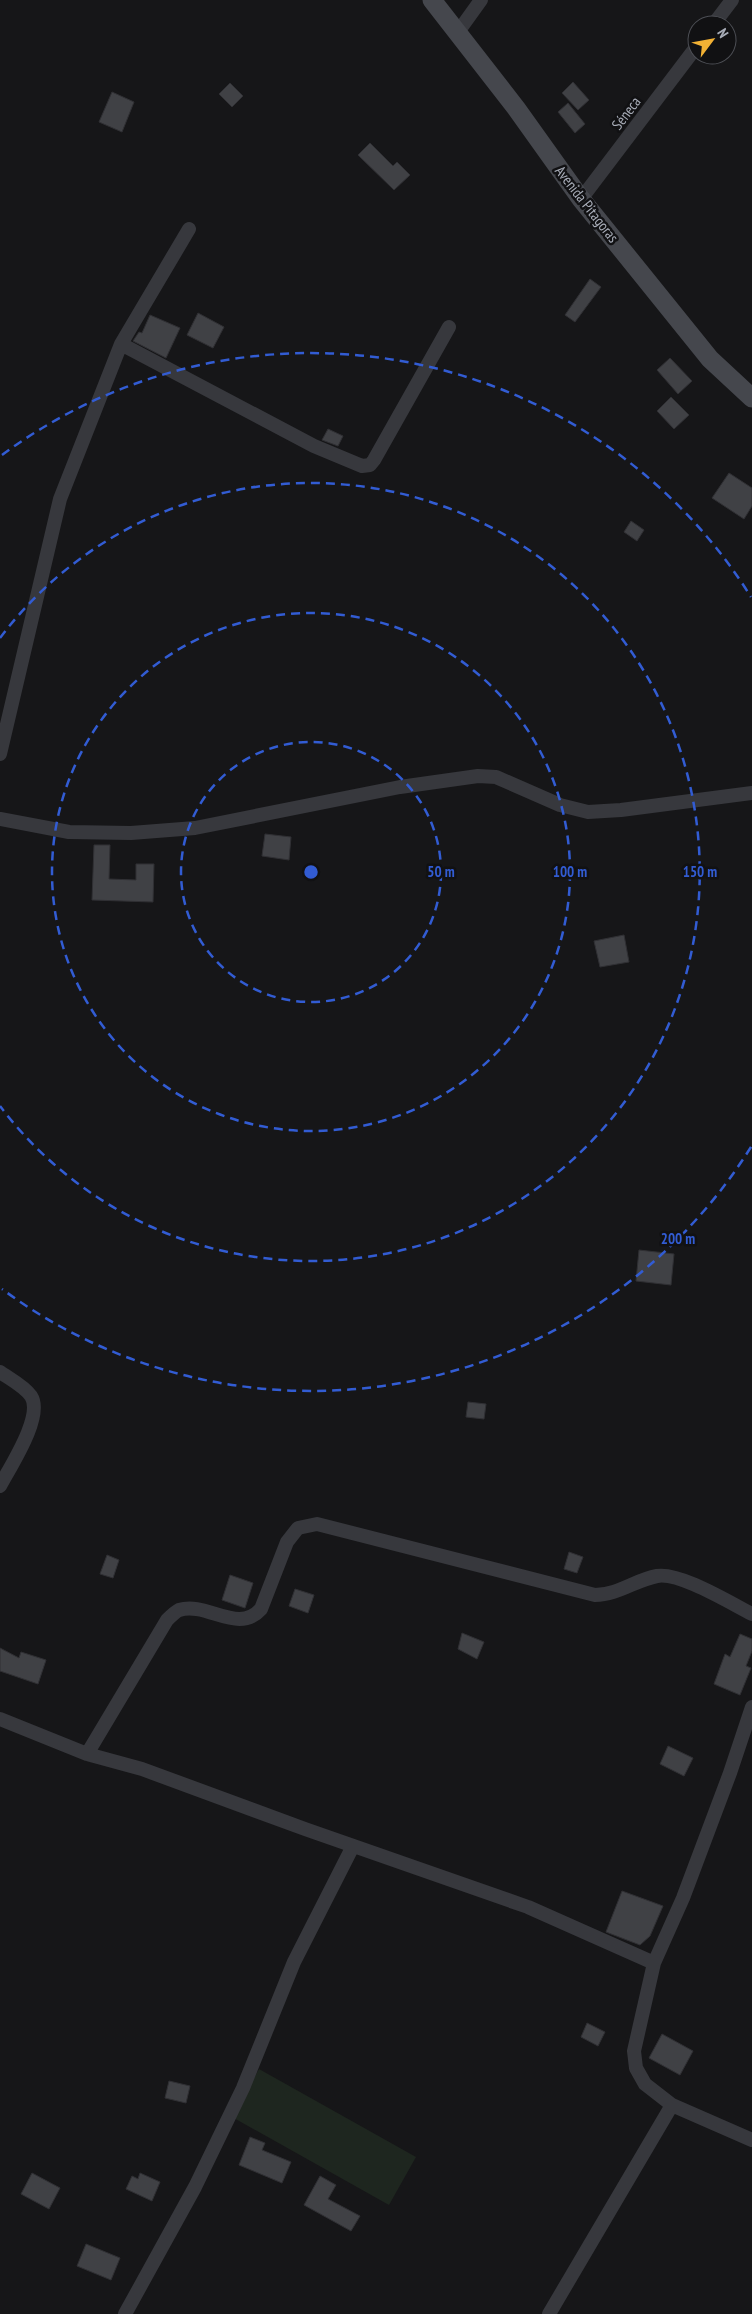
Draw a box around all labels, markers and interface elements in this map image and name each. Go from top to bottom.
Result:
north arrow [687,15,737,65]
text: N [713,25,733,41]
street label: Séneca [607,93,645,133]
street label: Avenida Pitagoras [551,162,623,246]
text: 50 m [427,862,455,881]
text: 100 m [553,862,587,881]
text: 150 m [683,862,717,881]
centre of rings [302,863,320,881]
text: 200 m [661,1229,695,1248]

